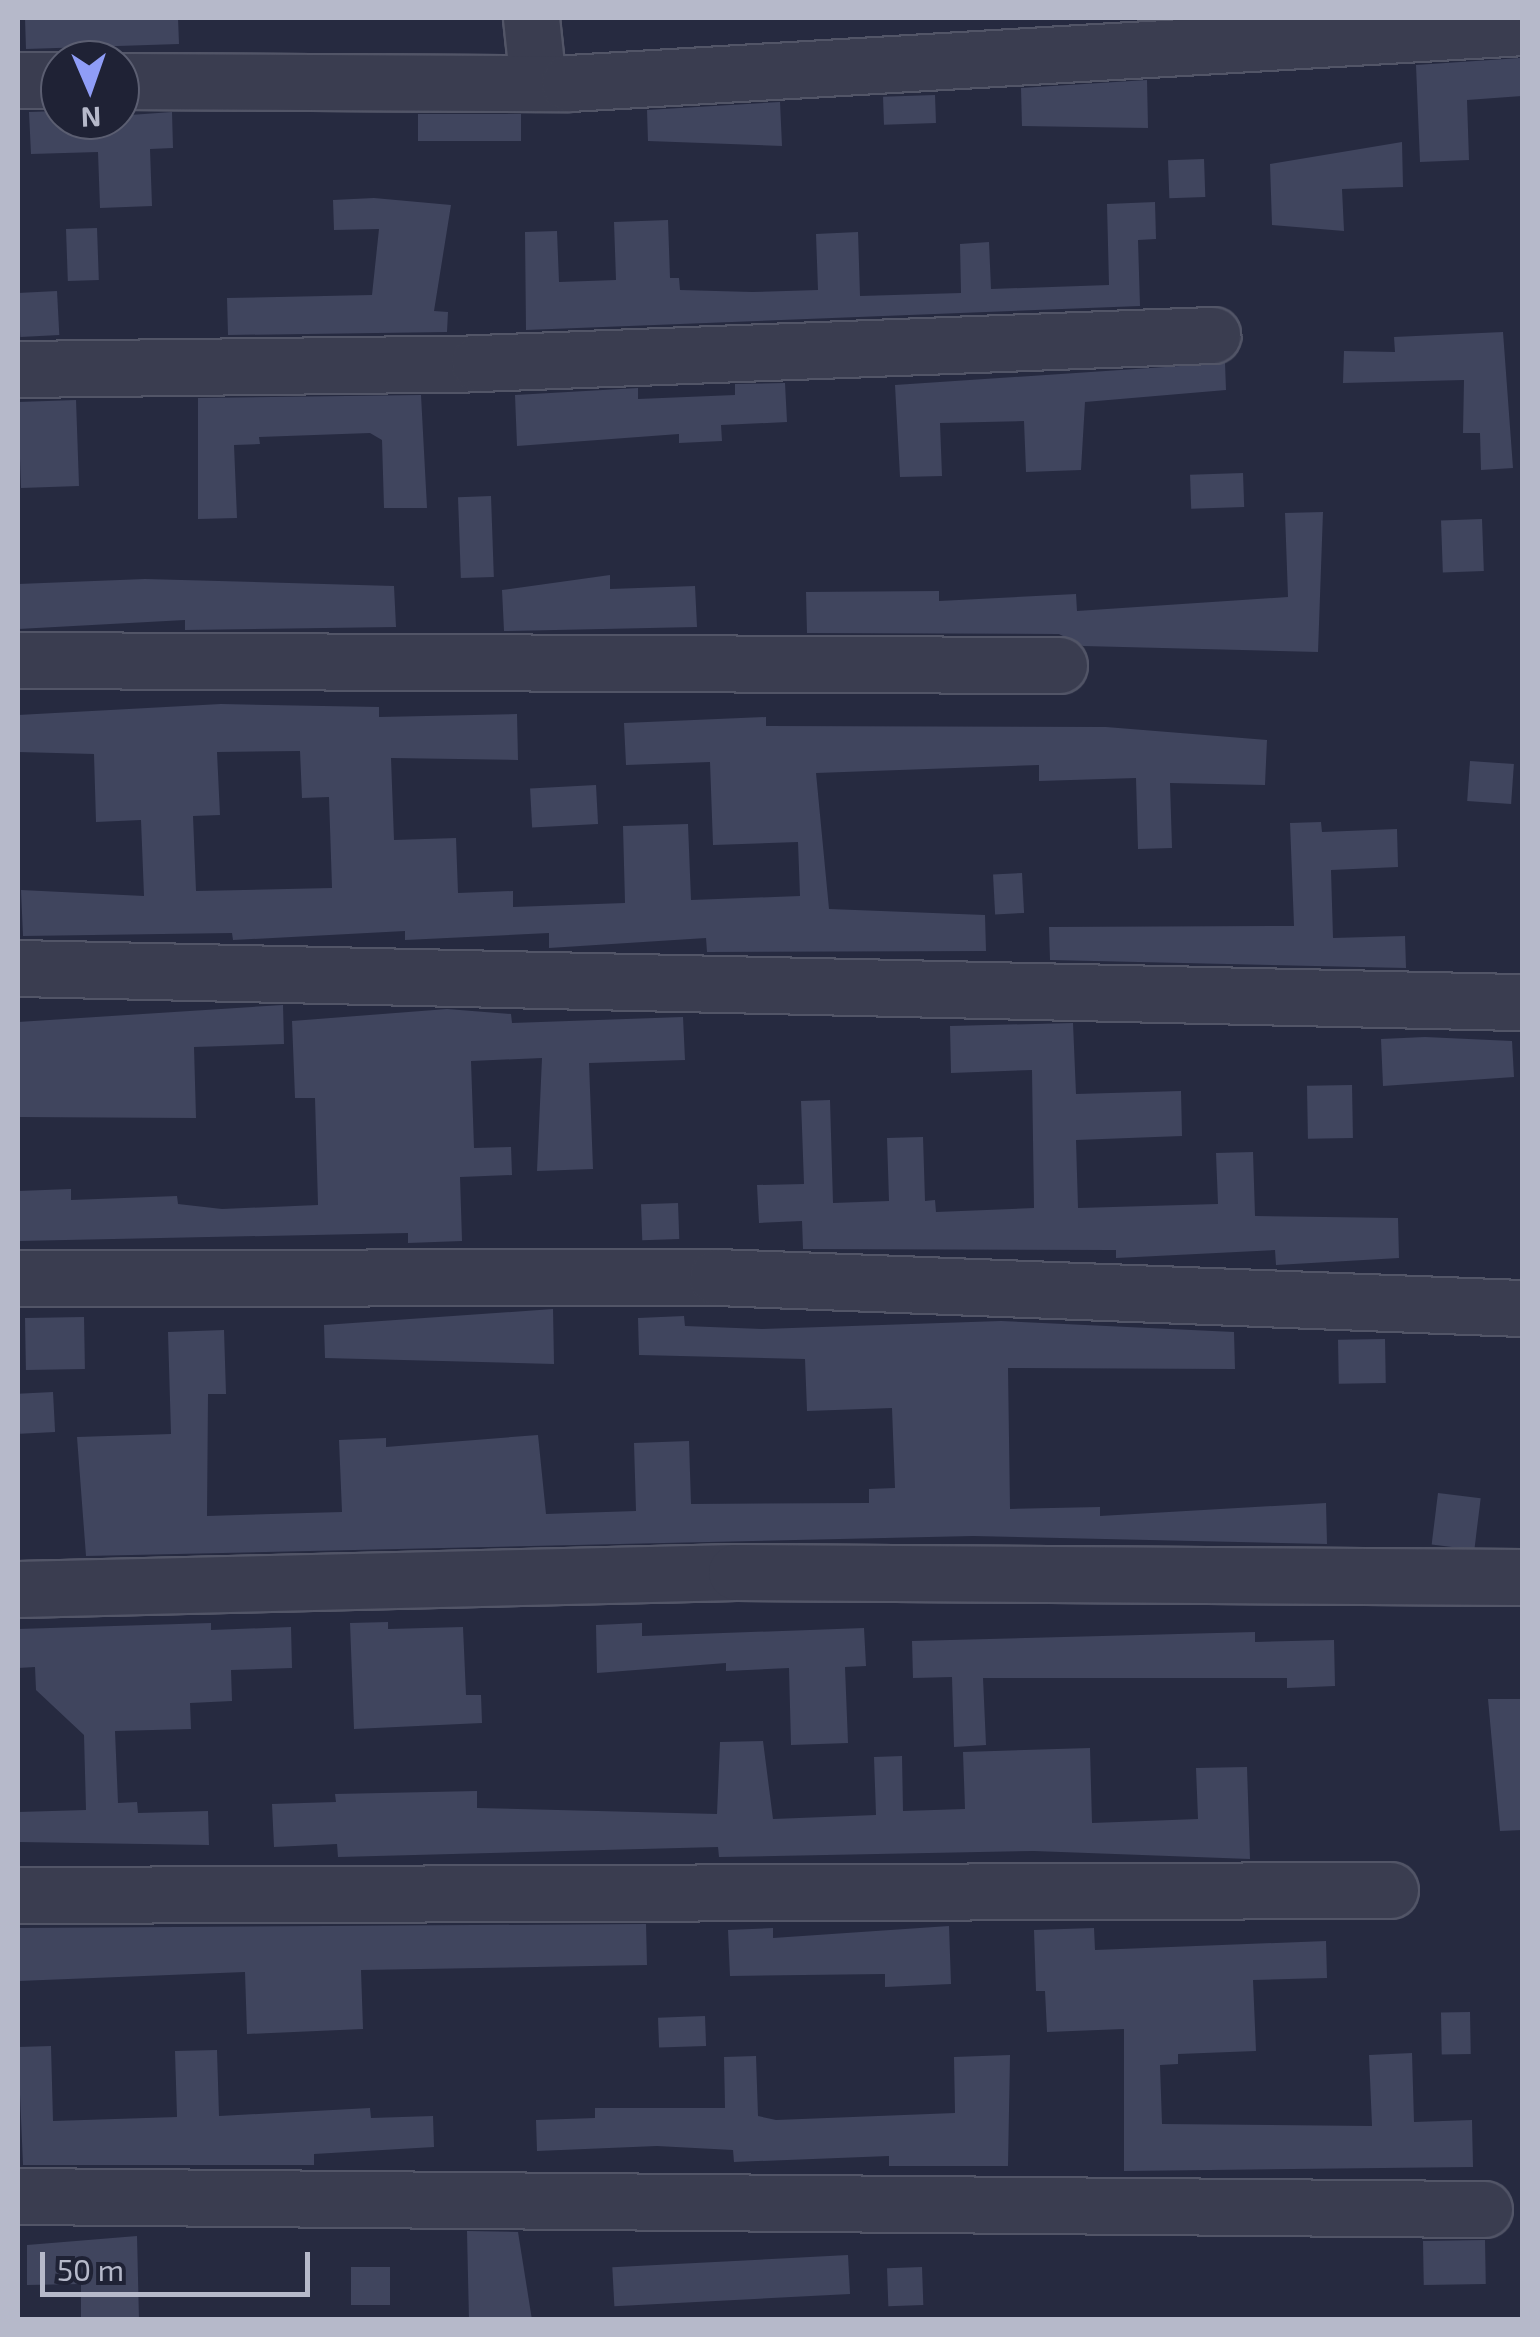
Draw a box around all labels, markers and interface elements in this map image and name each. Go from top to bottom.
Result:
north arrow [40,40,140,140]
text: N [80,101,102,135]
scale bar [45,2232,315,2294]
text: 50 m [57,2251,124,2287]

